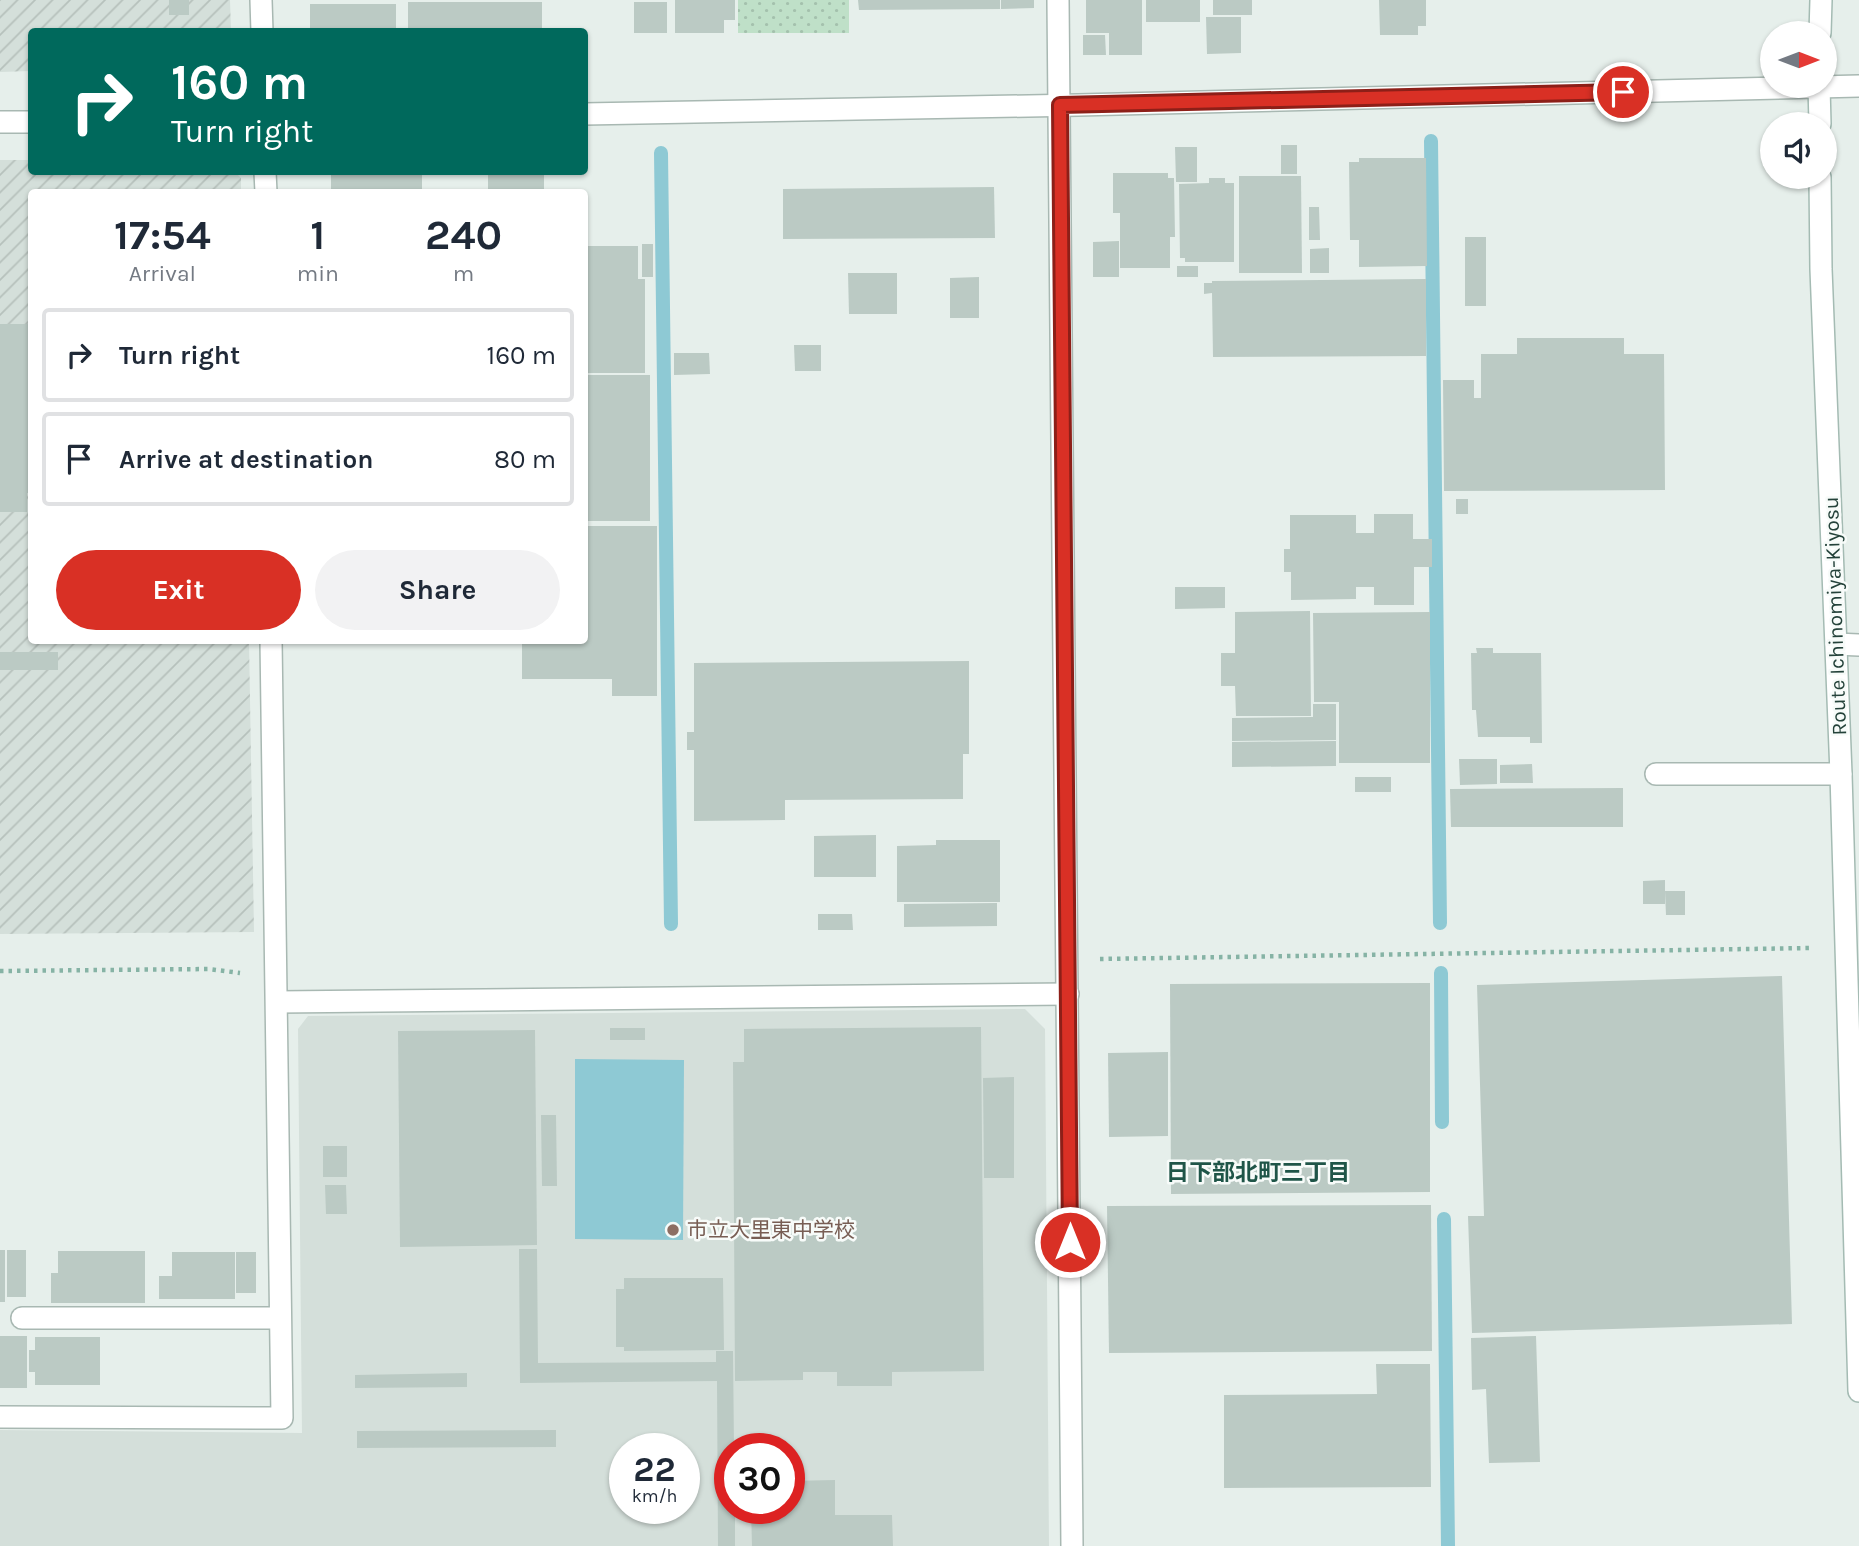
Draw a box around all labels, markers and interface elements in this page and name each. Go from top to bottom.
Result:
north arrow [1760,21,1838,98]
map controls [1760,21,1837,189]
text: 160 m [171,54,308,111]
icon: right [56,56,147,147]
pin [1593,62,1653,122]
icon: arrive [1604,73,1642,111]
button: sound [1760,112,1837,189]
text: Turn right [171,113,313,150]
text: 17:54 [114,210,211,260]
text: 1 [310,210,325,260]
text: 240 [425,210,502,260]
text: Arrival [129,260,196,287]
text: min [297,260,339,287]
text: m [453,260,474,287]
icon: right [60,336,98,374]
text: Turn right [119,340,240,371]
text: 160 m [487,340,556,371]
icon: arrive [60,440,98,478]
text: Arrive at destination [119,444,373,475]
text: 80 m [494,444,556,475]
street label: Route Ichinomiya-Kiyosu [1819,496,1851,736]
button: Exit [56,550,301,630]
button: Share [315,550,560,630]
district label: 日下部北町三丁目 [1166,1159,1350,1186]
position arrow [1033,1205,1107,1279]
place label: 市立大里東中学校 [687,1218,855,1242]
marker: 市立大里東中学校 [665,1222,681,1238]
speed limit sign: 30 [714,1433,805,1524]
text: 22 [633,1449,676,1490]
text: km/h [632,1485,677,1507]

